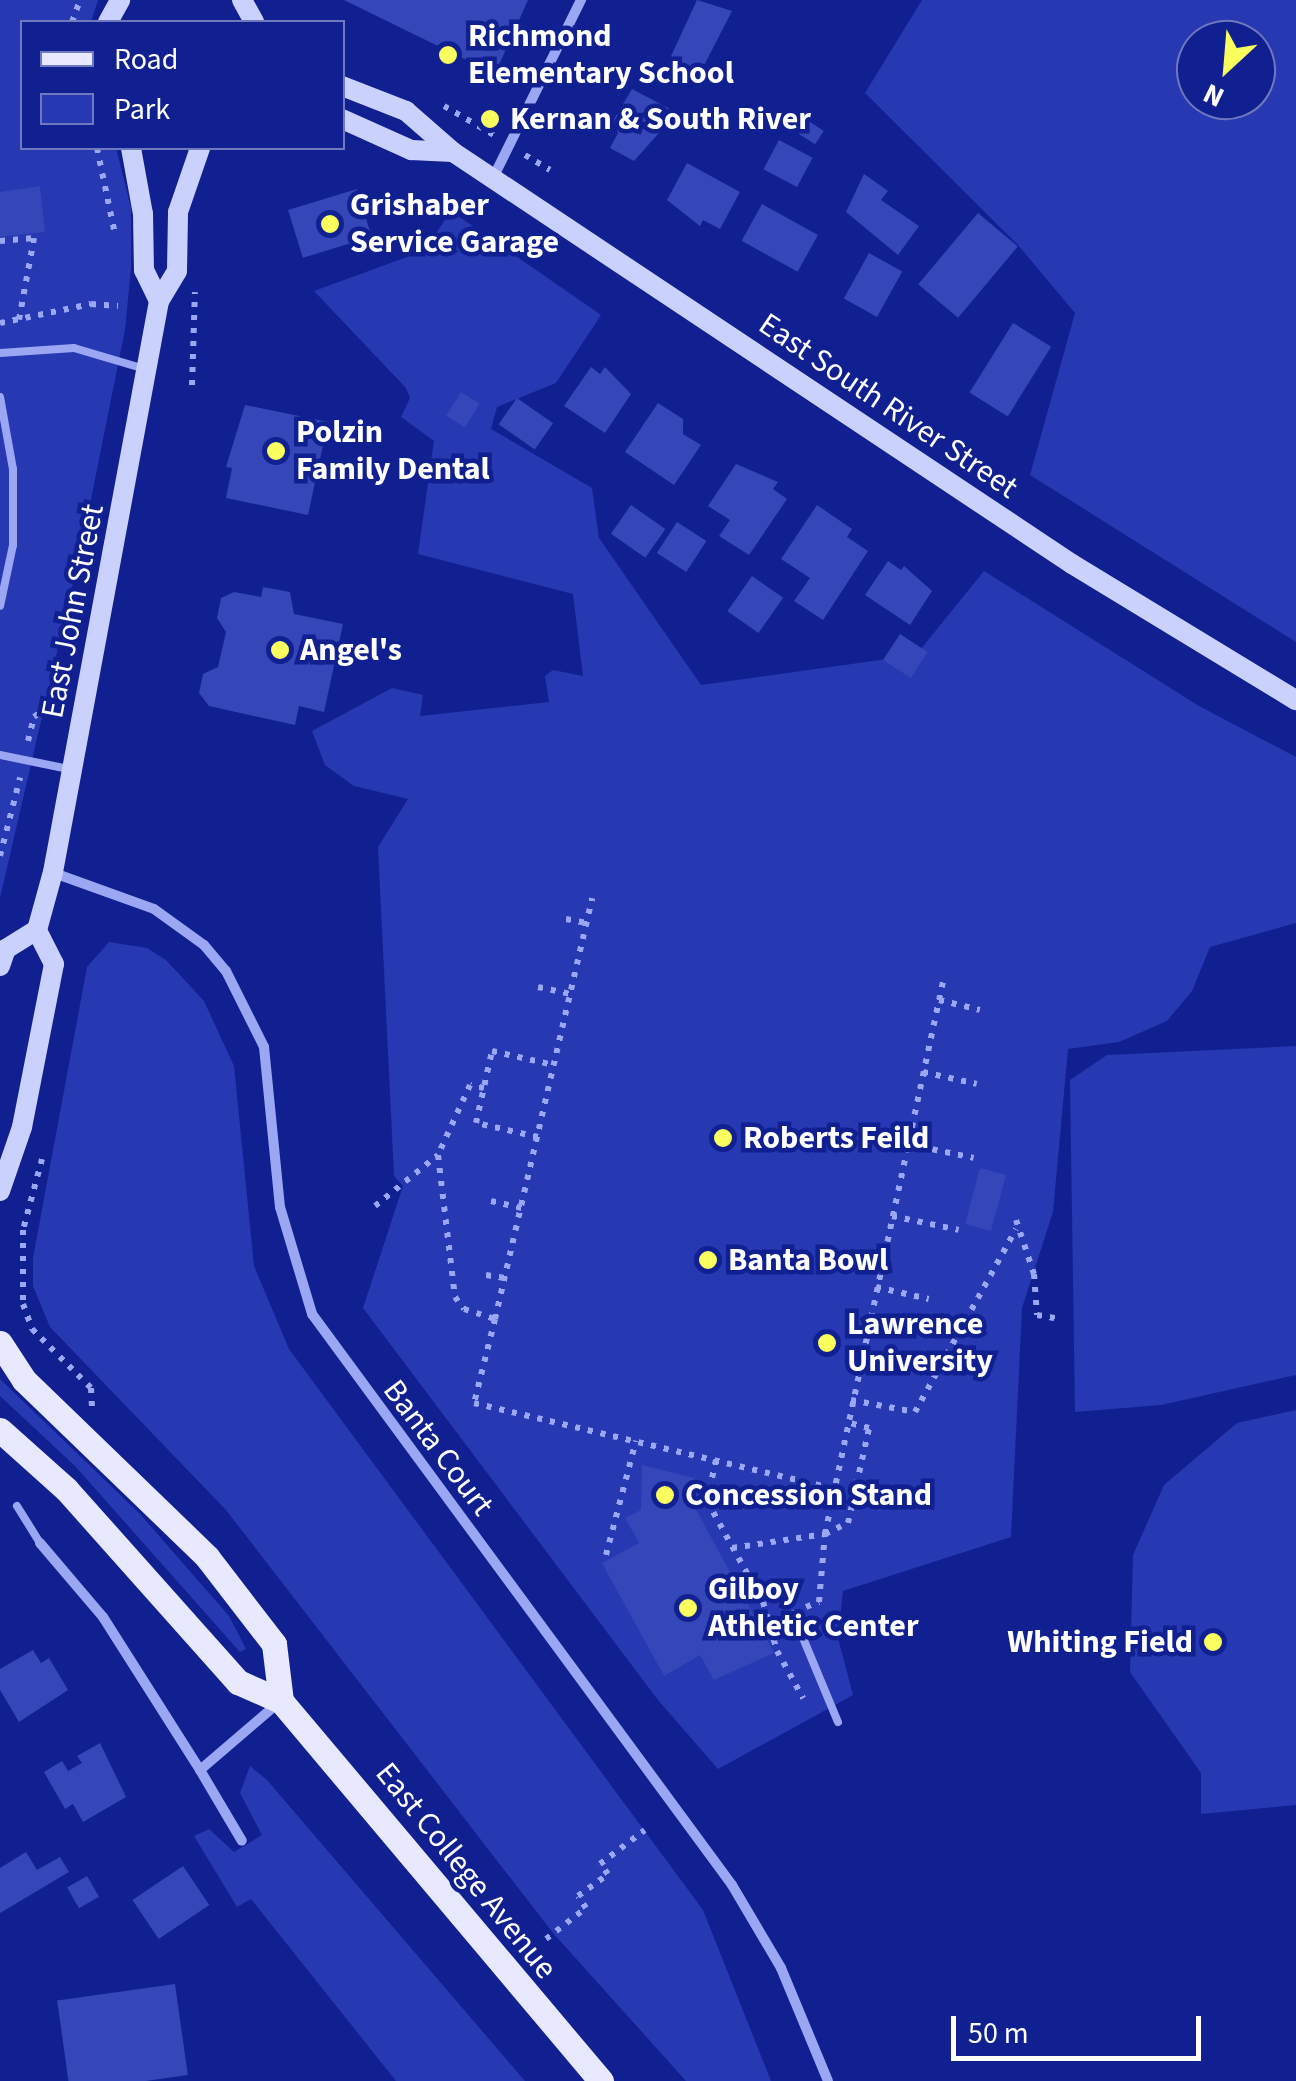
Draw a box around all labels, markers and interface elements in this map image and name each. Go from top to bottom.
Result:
place label: Richmond Elementary School [468,18,734,93]
legend [20,20,345,150]
north arrow [1176,20,1276,120]
text: Road [114,38,178,81]
marker: Richmond Elementary School [437,44,459,66]
text: N [1197,73,1231,117]
text: Park [114,88,170,131]
place label: Kernan & South River [510,100,811,138]
marker: Kernan & South River [479,108,501,130]
place label: Grishaber Service Garage [350,187,559,262]
marker: Grishaber Service Garage [319,213,341,235]
street label: East South River Street [751,305,1025,507]
place label: Polzin Family Dental [296,414,490,489]
marker: Polzin Family Dental [265,440,287,462]
street label: East John Street [33,501,113,721]
place label: Angel's [300,631,402,669]
marker: Angel's [269,639,291,661]
place label: Roberts Feild [743,1119,929,1157]
marker: Roberts Feild [712,1127,734,1149]
place label: Banta Bowl [728,1241,888,1279]
marker: Banta Bowl [697,1249,719,1271]
place label: Lawrence University [847,1306,993,1381]
marker: Lawrence University [816,1332,838,1354]
street label: Banta Court [375,1373,501,1523]
place label: Concession Stand [685,1476,932,1514]
marker: Concession Stand [654,1484,676,1506]
place label: Gilboy Athletic Center [708,1571,919,1646]
marker: Gilboy Athletic Center [677,1597,699,1619]
place label: Whiting Field [1007,1623,1193,1661]
marker: Whiting Field [1202,1631,1224,1653]
street label: East College Avenue [367,1755,565,1987]
scale bar [956,1996,1206,2058]
text: 50 m [968,2012,1029,2055]

